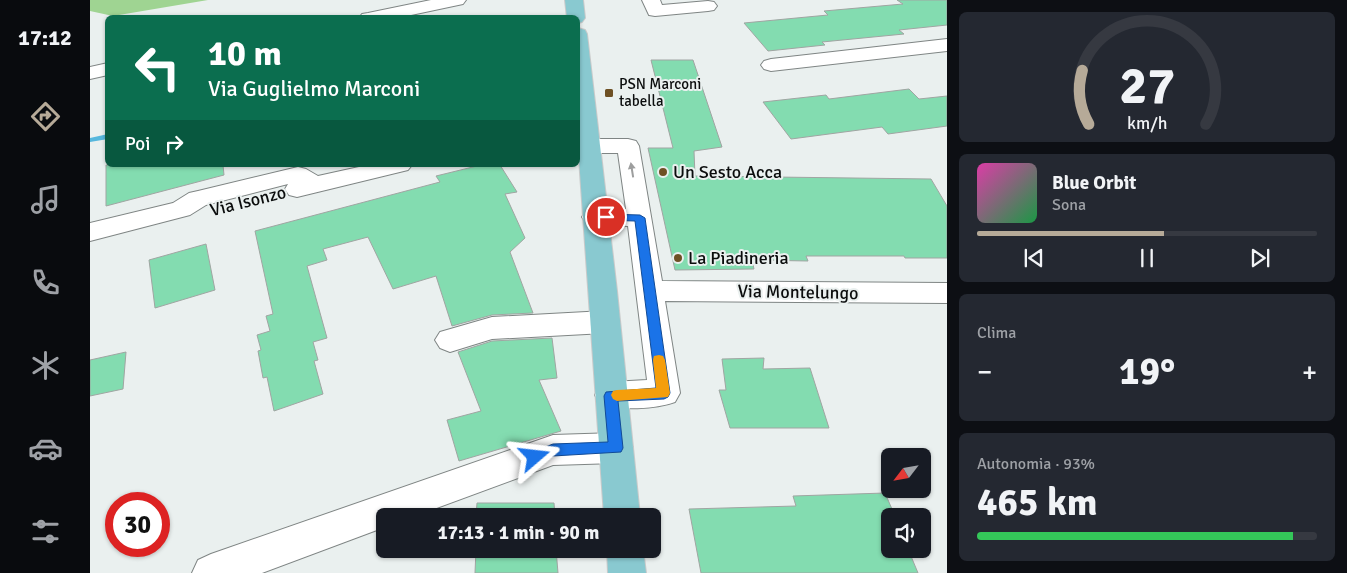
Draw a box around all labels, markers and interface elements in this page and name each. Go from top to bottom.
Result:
text: 17:12 [18,24,72,51]
text: 10 m [208,32,282,75]
icon: left [125,35,190,100]
text: 27 [1119,54,1175,118]
text: Via Guglielmo Marconi [208,75,420,102]
place label: PSN Marconi tabella [619,75,701,110]
marker: PSN Marconi tabella [603,87,615,99]
icon: directions [28,99,63,134]
text: km/h [1127,112,1167,134]
icon: right [160,130,188,158]
text: Poi [125,132,150,156]
place label: Un Sesto Acca [673,161,782,183]
one-way arrow [628,162,636,178]
marker: Un Sesto Acca [657,166,669,178]
text: Blue Orbit [1052,171,1136,195]
street label: Via Isonzo [208,181,288,221]
icon: music [28,182,63,217]
text: Sona [1052,195,1086,215]
pin [585,196,627,238]
icon: arrive [592,203,620,231]
icon: previous [1020,244,1048,272]
icon: pause [1133,244,1161,272]
icon: next [1246,244,1274,272]
place label: La Piadineria [688,247,789,269]
marker: La Piadineria [672,252,684,264]
icon: phone [28,265,63,300]
street label: Via Montelungo [737,280,859,304]
text: Clima [977,323,1016,343]
icon: climate [28,348,63,383]
text: 19° [1119,348,1175,395]
text: − [977,355,992,389]
text: + [1302,355,1317,389]
position arrow [508,430,560,482]
icon: car [28,431,63,466]
north arrow [881,448,931,498]
map controls [881,448,931,558]
text: Autonomia · 93% [977,454,1095,474]
text: 465 km [977,479,1098,526]
speed limit sign: 30 [105,492,170,557]
button: sound [881,508,931,558]
icon: filters [28,514,63,549]
text: 17:13 · 1 min · 90 m [438,521,599,545]

